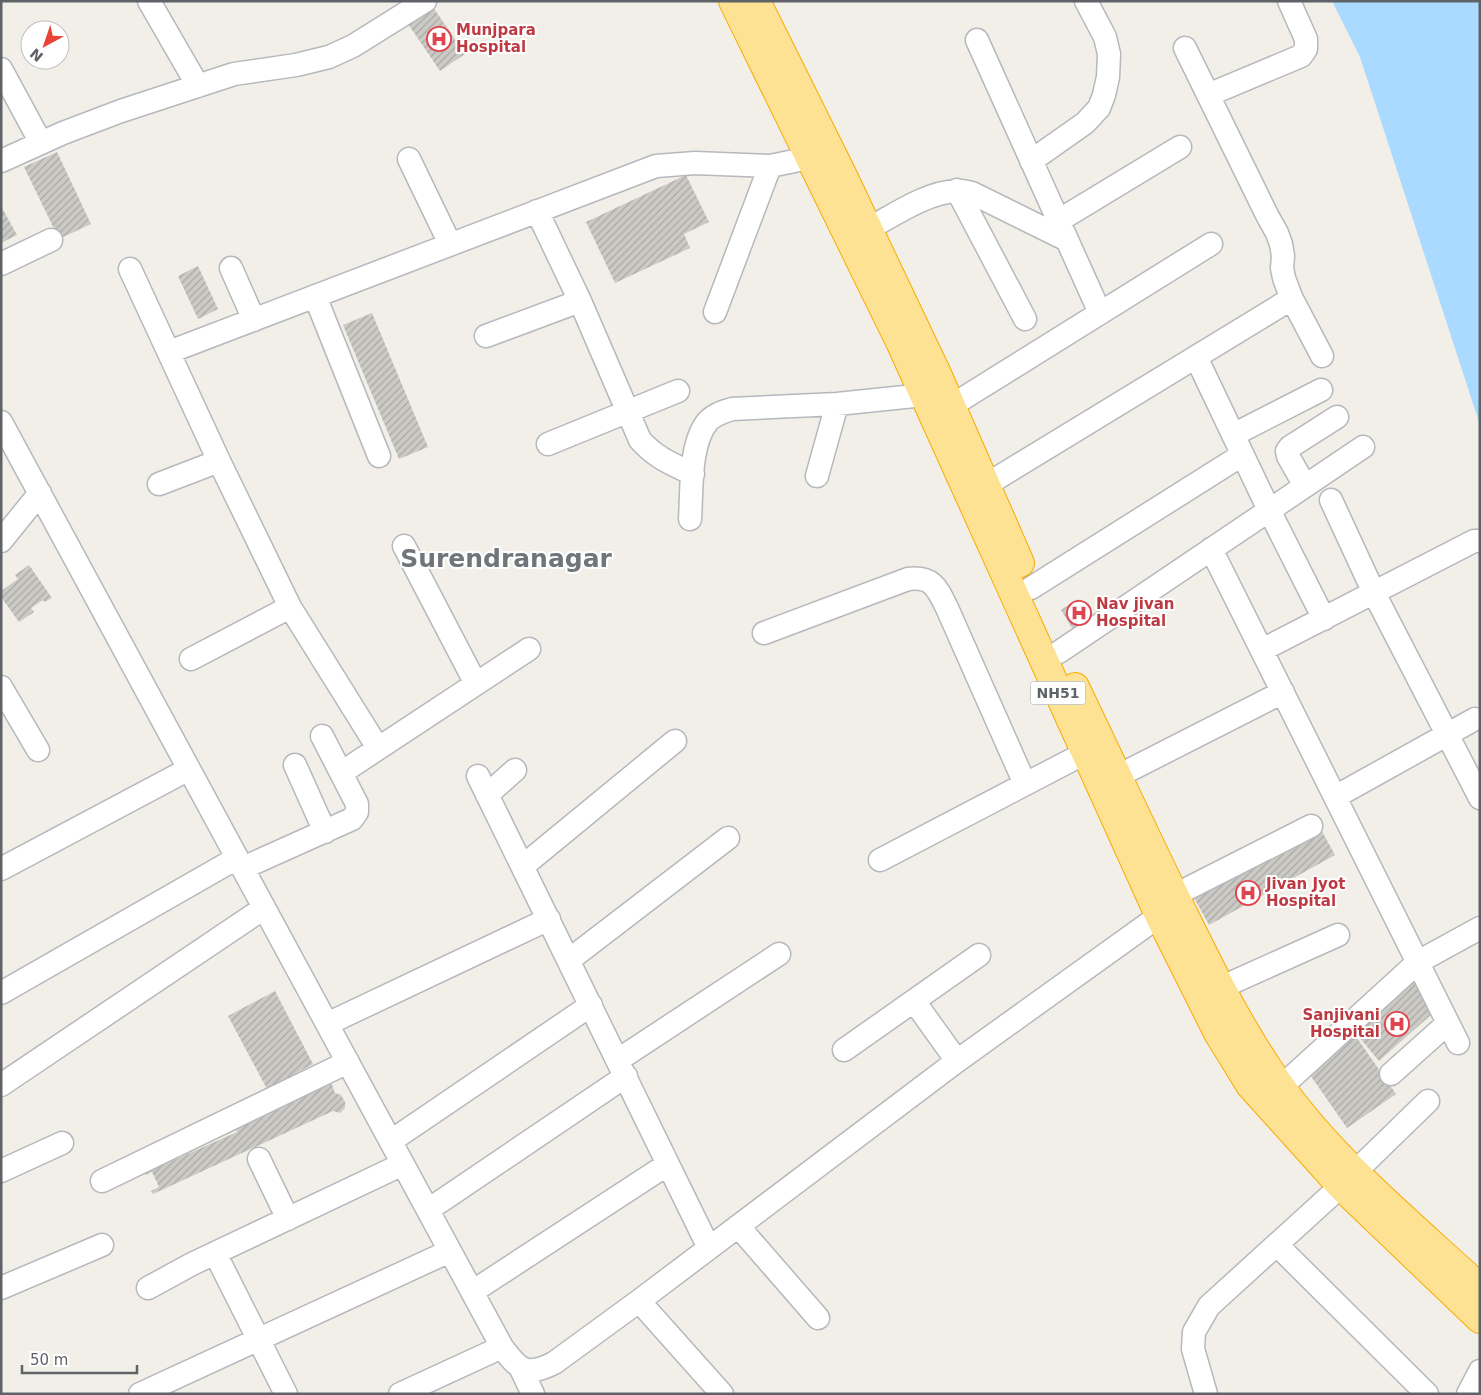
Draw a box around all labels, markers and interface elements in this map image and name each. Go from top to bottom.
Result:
north arrow [20,20,70,70]
place label: Munjpara Hospital [456,21,536,56]
hospital icon: Munjpara Hospital [426,26,452,52]
text: N [27,45,46,65]
district label: Surendranagar [400,544,613,573]
place label: Nav jivan Hospital [1096,595,1175,630]
hospital icon: Nav jivan Hospital [1066,600,1092,626]
road number: NH51 [1030,681,1086,704]
place label: Jivan Jyot Hospital [1265,875,1345,910]
hospital icon: Jivan Jyot Hospital [1235,880,1261,906]
place label: Sanjivani Hospital [1302,1006,1380,1041]
hospital icon: Sanjivani Hospital [1384,1011,1410,1037]
scale bar [22,1342,138,1374]
text: 50 m [30,1351,68,1369]

